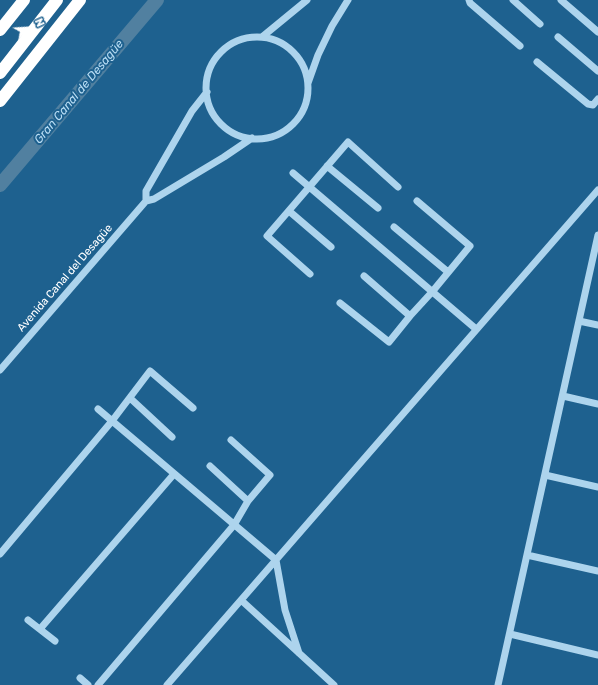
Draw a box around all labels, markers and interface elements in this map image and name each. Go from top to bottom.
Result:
north arrow [8,8,48,48]
text: N [32,16,47,29]
water label: Gran Canal de Desagüe [31,37,127,147]
street label: Avenida Canal del Desagüe [15,222,115,334]

